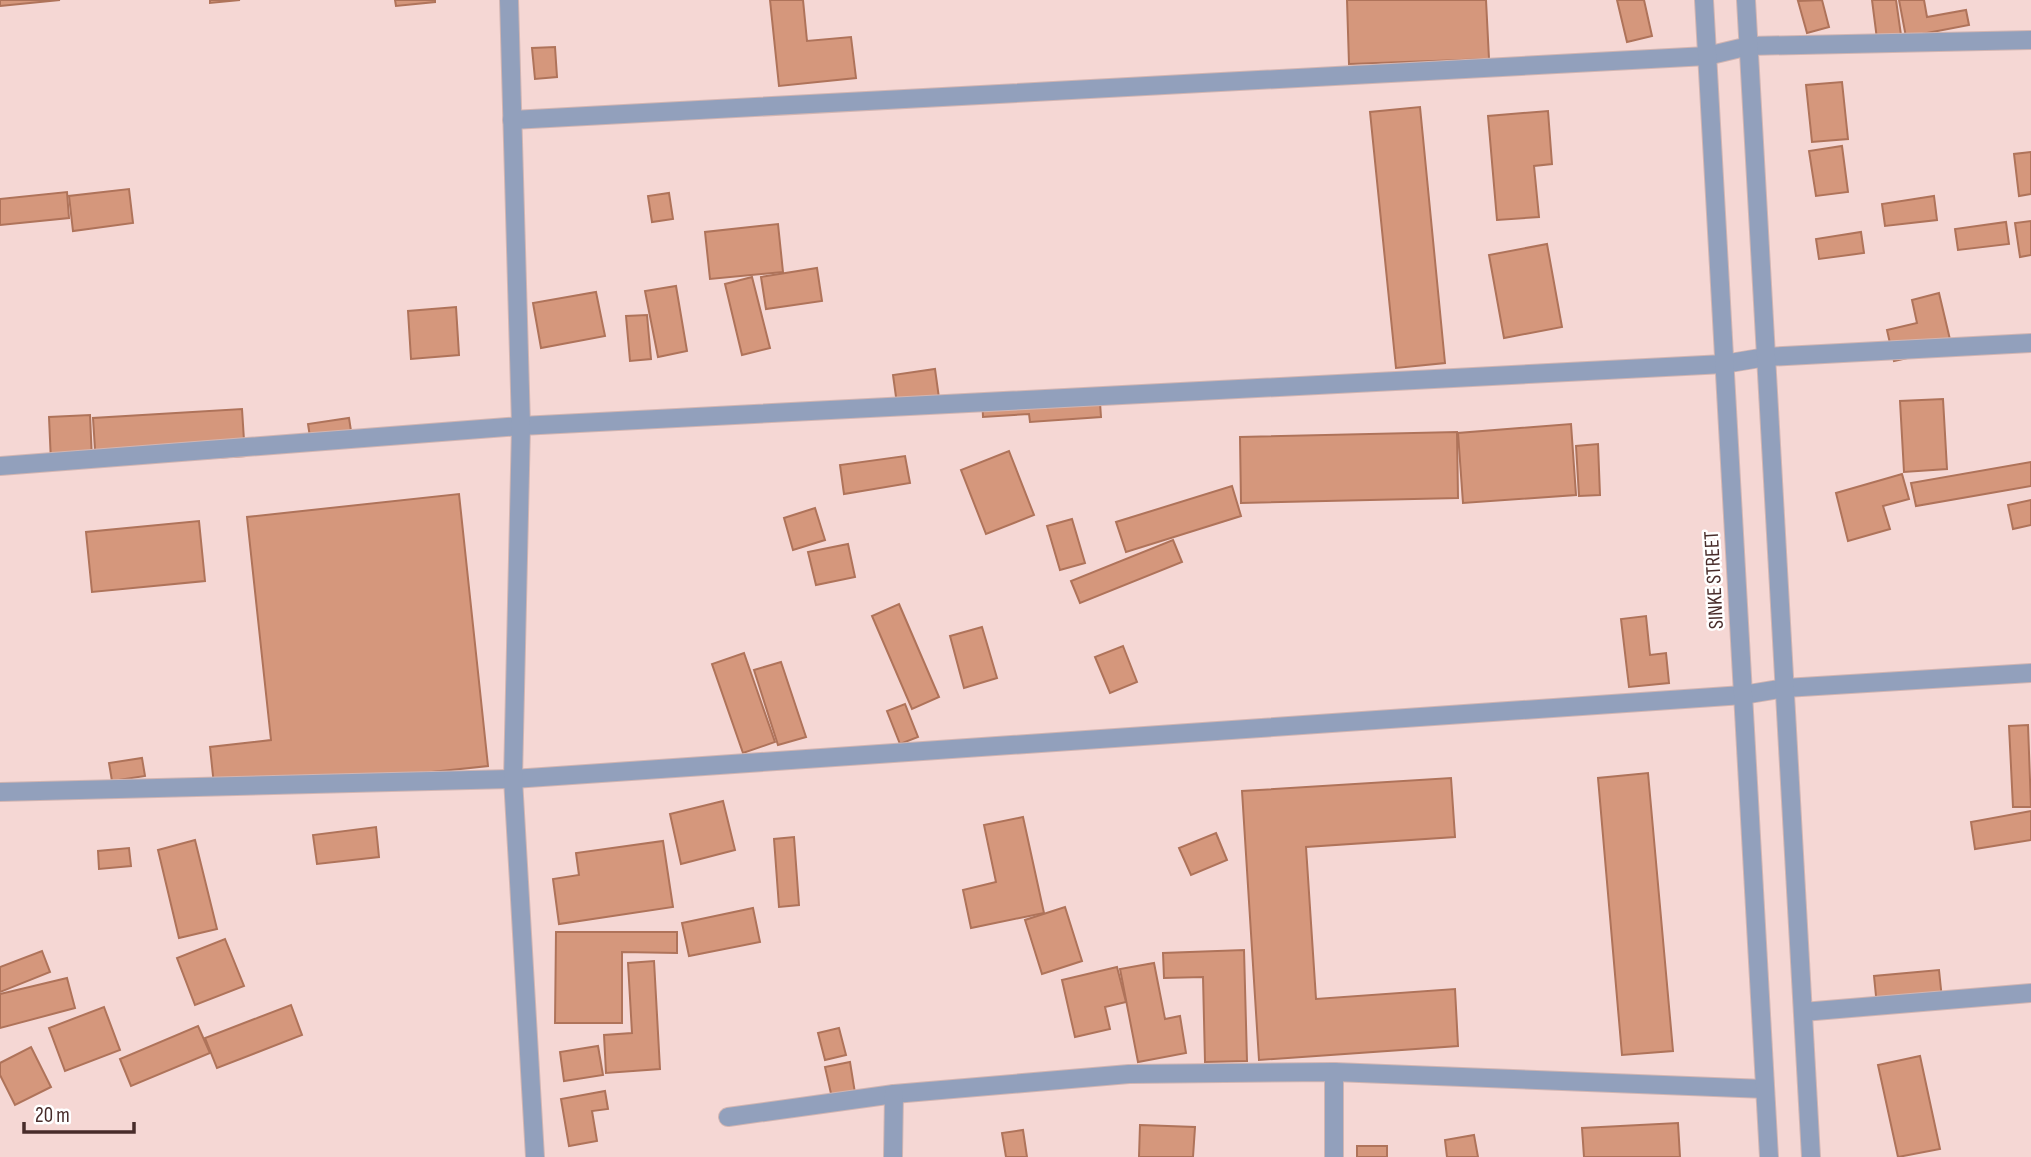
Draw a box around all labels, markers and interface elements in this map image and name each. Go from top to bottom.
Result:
street label: SINKE STREET [1699,530,1729,630]
scale bar [24,1090,135,1134]
text: 20 m [35,1103,70,1128]

